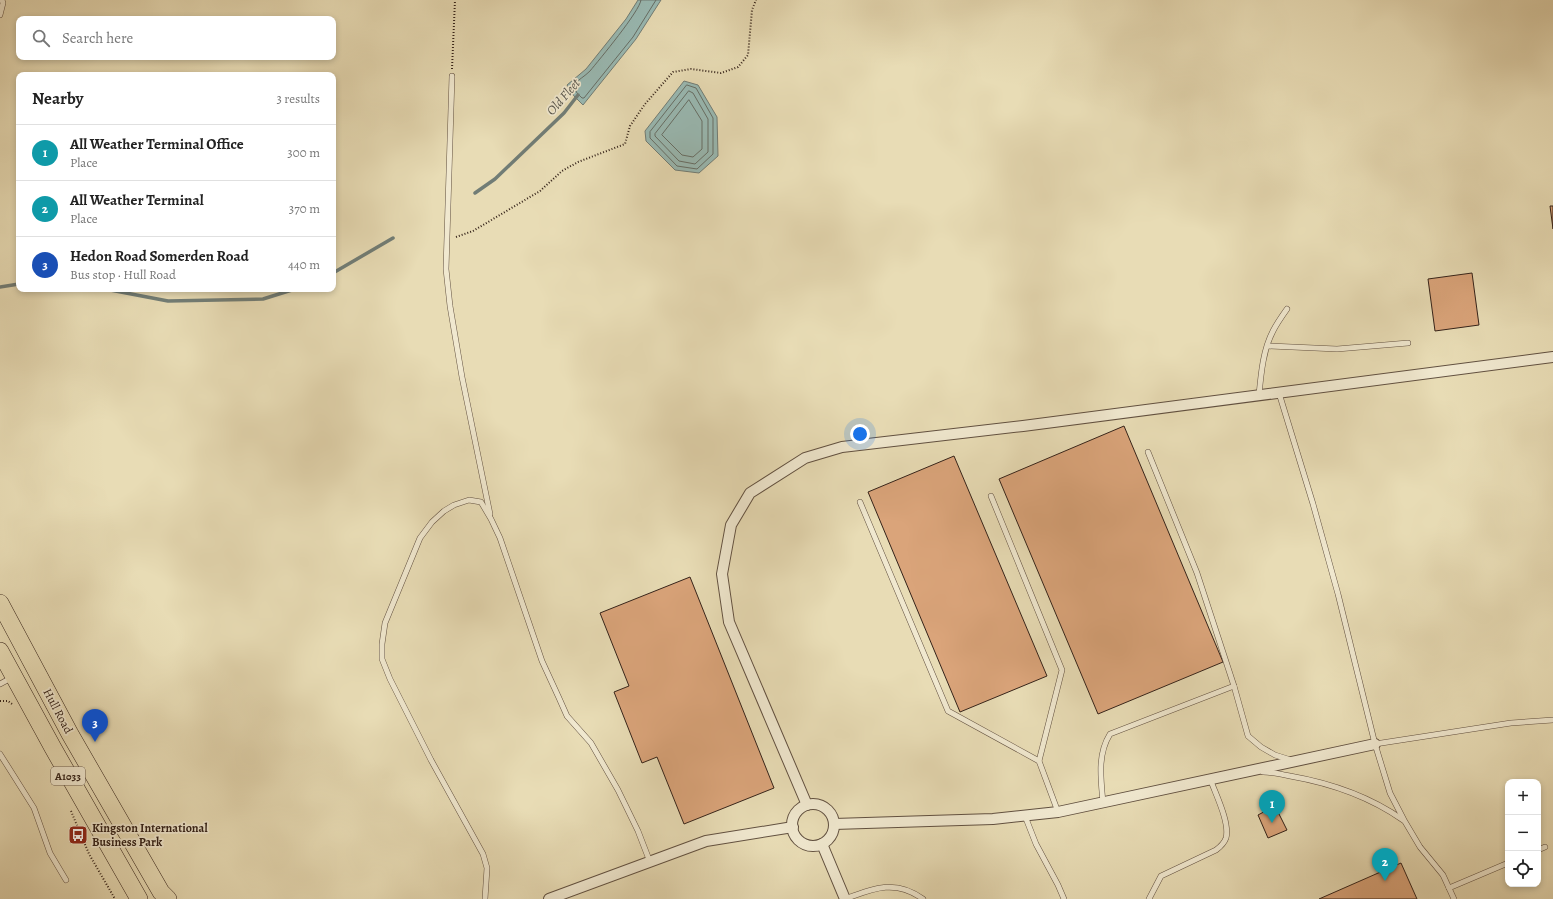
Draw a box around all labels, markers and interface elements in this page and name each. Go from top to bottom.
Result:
search box [16,16,336,60]
icon: search [30,27,52,49]
text: Search here [62,28,133,48]
water label: Old Fleet [543,74,584,119]
text: Nearby [32,87,83,110]
text: 3 results [276,90,320,107]
text: All Weather Terminal Office [70,134,244,154]
text: 1 [43,144,47,161]
text: 300 m [287,144,320,161]
text: Place [70,154,98,171]
text: All Weather Terminal [70,190,204,210]
text: 2 [42,200,48,217]
text: 370 m [289,200,320,217]
text: Place [70,210,98,227]
text: Hedon Road Somerden Road [70,246,249,266]
text: 3 [42,256,48,273]
text: 440 m [288,256,320,273]
text: Bus stop · Hull Road [70,266,176,283]
your location [850,424,870,444]
street label: Hull Road [39,686,77,737]
pin: 3 [82,709,108,742]
road number: A1033 [51,767,85,785]
map controls [1505,779,1541,887]
button: + [1505,779,1541,815]
pin: 1 [1259,790,1285,823]
button: − [1505,815,1541,851]
place label: Kingston International Business Park [92,820,208,850]
bus stop icon: Kingston International Business Park [67,824,89,846]
pin: 2 [1372,848,1398,881]
button: locate [1505,851,1541,887]

